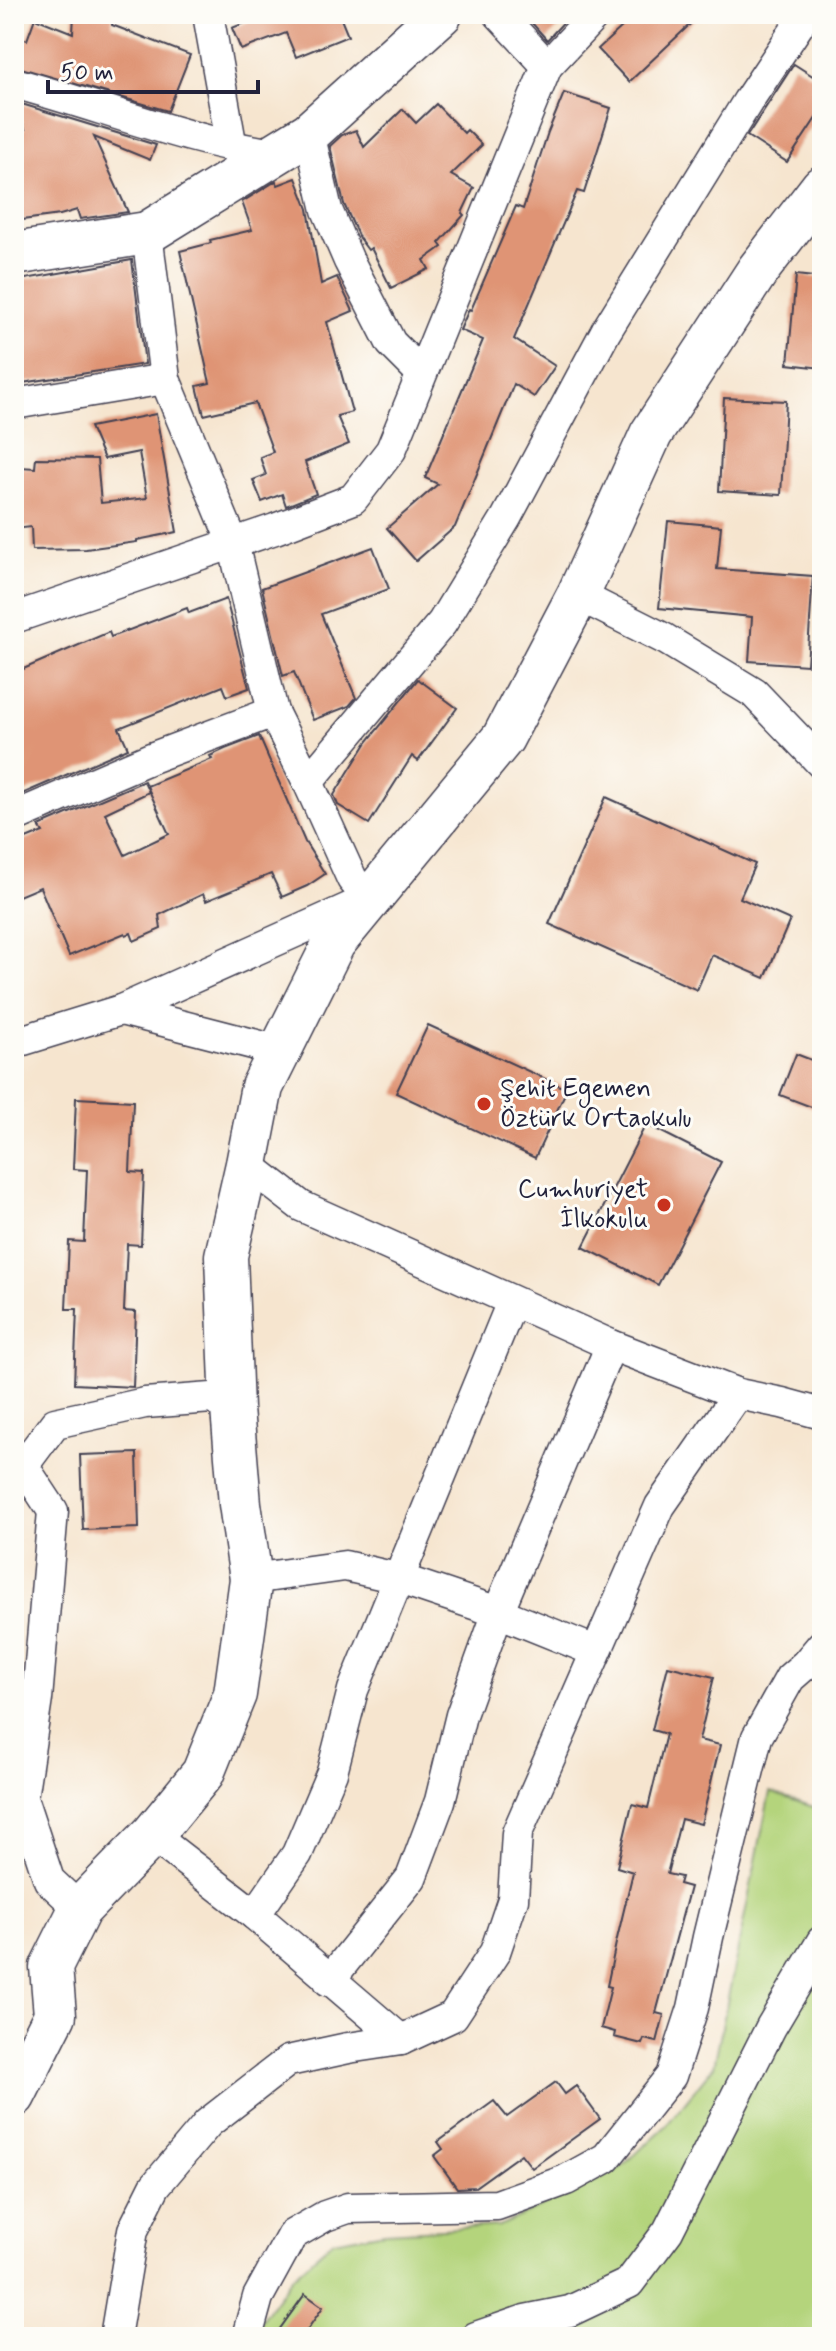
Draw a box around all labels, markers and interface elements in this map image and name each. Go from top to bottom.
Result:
scale bar [48,44,258,94]
text: 50 m [60,58,114,89]
place label: Şehit Egemen Öztürk Ortaokulu [500,1072,692,1136]
marker: Şehit Egemen Öztürk Ortaokulu [475,1095,493,1113]
place label: Cumhuriyet İlkokulu [518,1173,648,1237]
marker: Cumhuriyet İlkokulu [655,1196,673,1214]

